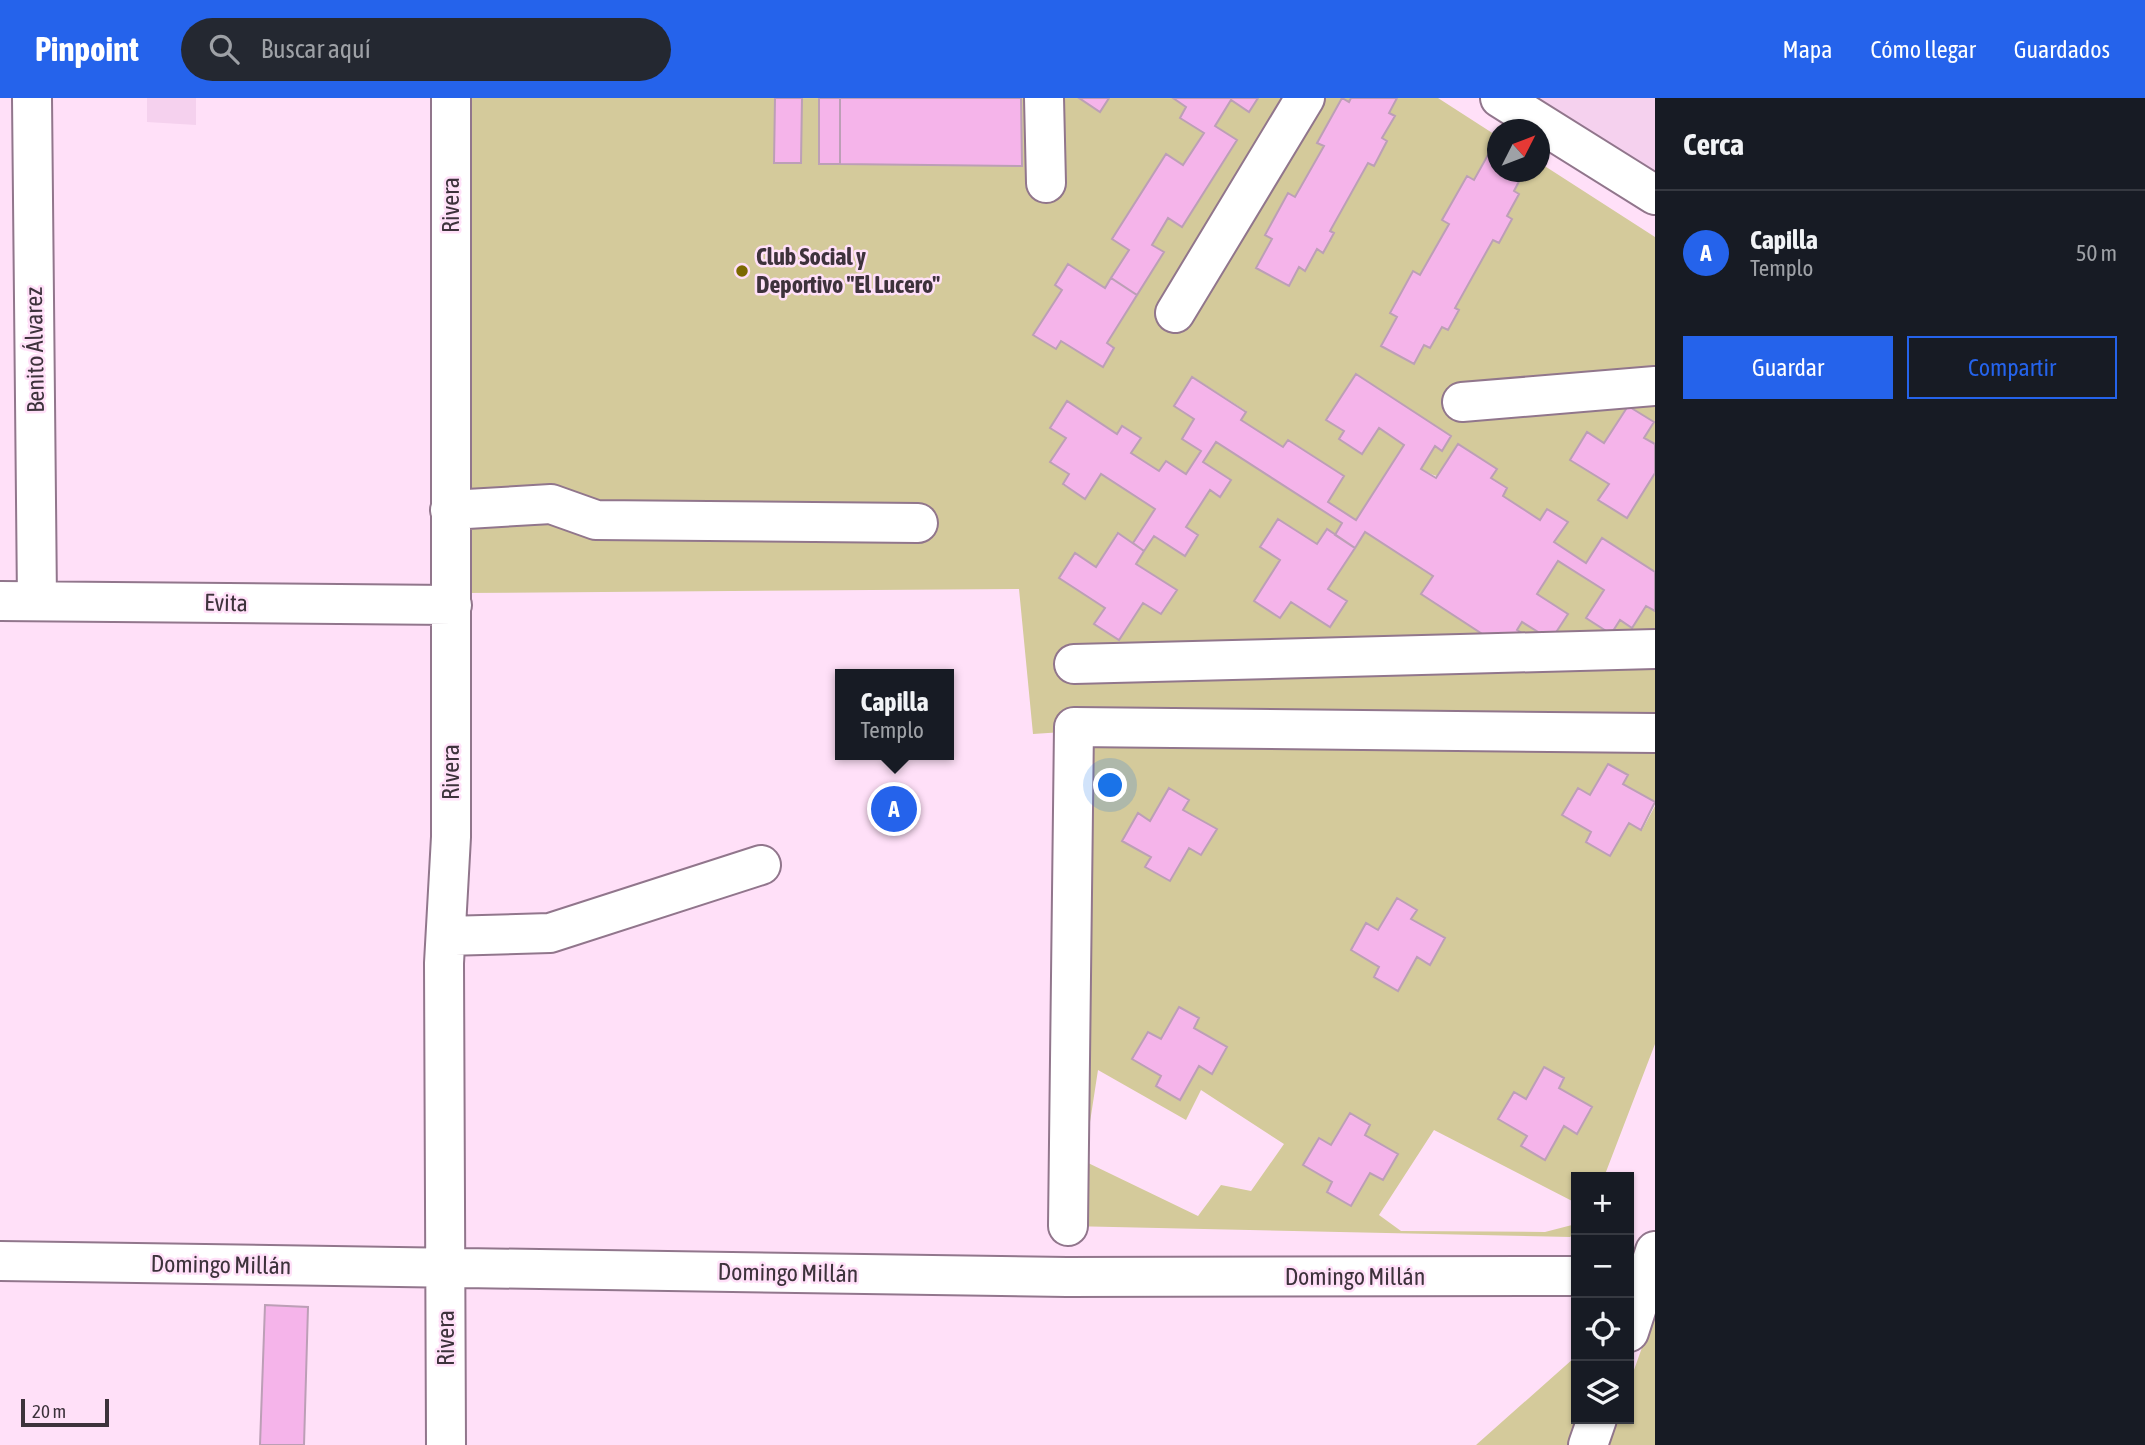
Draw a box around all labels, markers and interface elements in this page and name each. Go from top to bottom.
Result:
search box [181,18,671,81]
text: Pinpoint [35,30,139,68]
icon: search [205,30,243,68]
text: Buscar aquí [261,34,371,64]
text: Mapa [1783,36,1832,63]
text: Cómo llegar [1870,36,1976,63]
text: Guardados [2014,36,2110,63]
north arrow [1487,119,1550,182]
text: Cerca [1683,127,1744,161]
street label: Rivera [437,177,464,233]
text: Capilla [1750,225,1818,255]
text: A [1700,240,1712,266]
text: 50 m [2076,240,2117,266]
place label: Club Social y Deportivo "El Lucero" [756,243,940,298]
text: Templo [1750,255,1813,281]
marker: Club Social y Deportivo "El Lucero" [734,263,750,279]
street label: Benito Álvarez [20,286,49,413]
button: Guardar [1683,336,1893,399]
button: Compartir [1907,336,2117,399]
street label: Evita [204,589,248,616]
popup [835,669,954,760]
text: Capilla [861,687,928,717]
text: Templo [861,717,924,743]
street label: Rivera [437,744,464,800]
your location [1093,768,1127,802]
pin: A [871,783,917,835]
map controls [1571,1172,1634,1424]
button: + [1571,1172,1634,1235]
button: − [1571,1235,1634,1298]
street label: Domingo Millán [150,1250,292,1279]
street label: Domingo Millán [717,1258,859,1287]
street label: Domingo Millán [1285,1263,1425,1290]
button: locate [1571,1298,1634,1361]
street label: Rivera [432,1310,459,1366]
button: layers [1571,1361,1634,1424]
scale bar [21,1396,108,1428]
text: 20 m [32,1400,66,1422]

